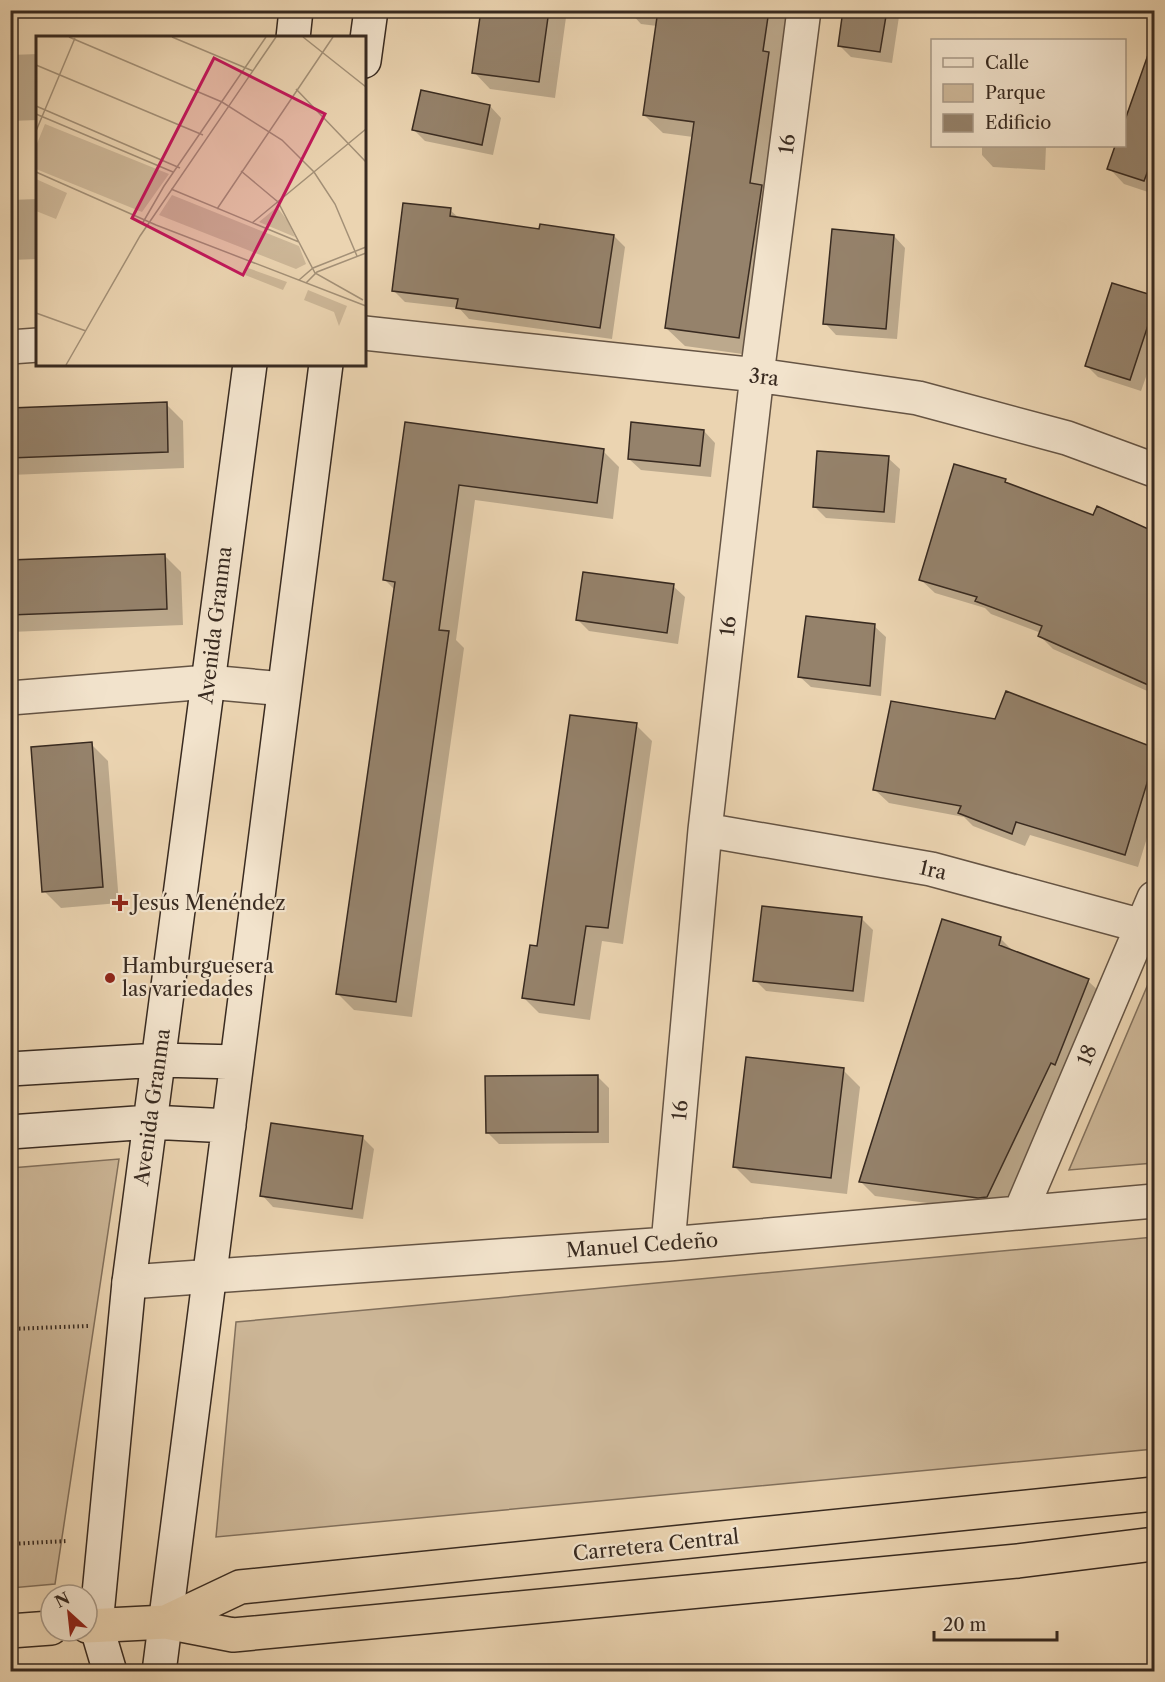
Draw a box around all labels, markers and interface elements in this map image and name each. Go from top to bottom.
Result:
inset map [36,36,366,366]
legend [931,39,1126,147]
text: Calle [985,52,1029,74]
text: Parque [985,82,1046,104]
text: Edificio [985,112,1051,134]
street label: 16 [774,133,800,155]
street label: 3ra [748,363,781,391]
street label: Avenida Granma [193,545,237,706]
street label: 16 [715,615,741,637]
street label: 1ra [917,855,949,885]
place label: Jesús Menéndez [129,891,286,915]
marker: Jesús Menéndez [113,896,127,910]
place label: Hamburguesera las variedades [122,954,274,1001]
marker: Hamburguesera las variedades [103,971,117,985]
street label: Avenida Granma [129,1027,175,1188]
street label: 18 [1072,1041,1102,1069]
street label: 16 [667,1099,693,1121]
street label: Manuel Cedeño [565,1228,719,1262]
street label: Carretera Central [572,1524,740,1566]
north arrow [39,1583,99,1643]
text: N [51,1588,73,1612]
scale bar [934,1604,1057,1642]
text: 20 m [943,1614,987,1636]

